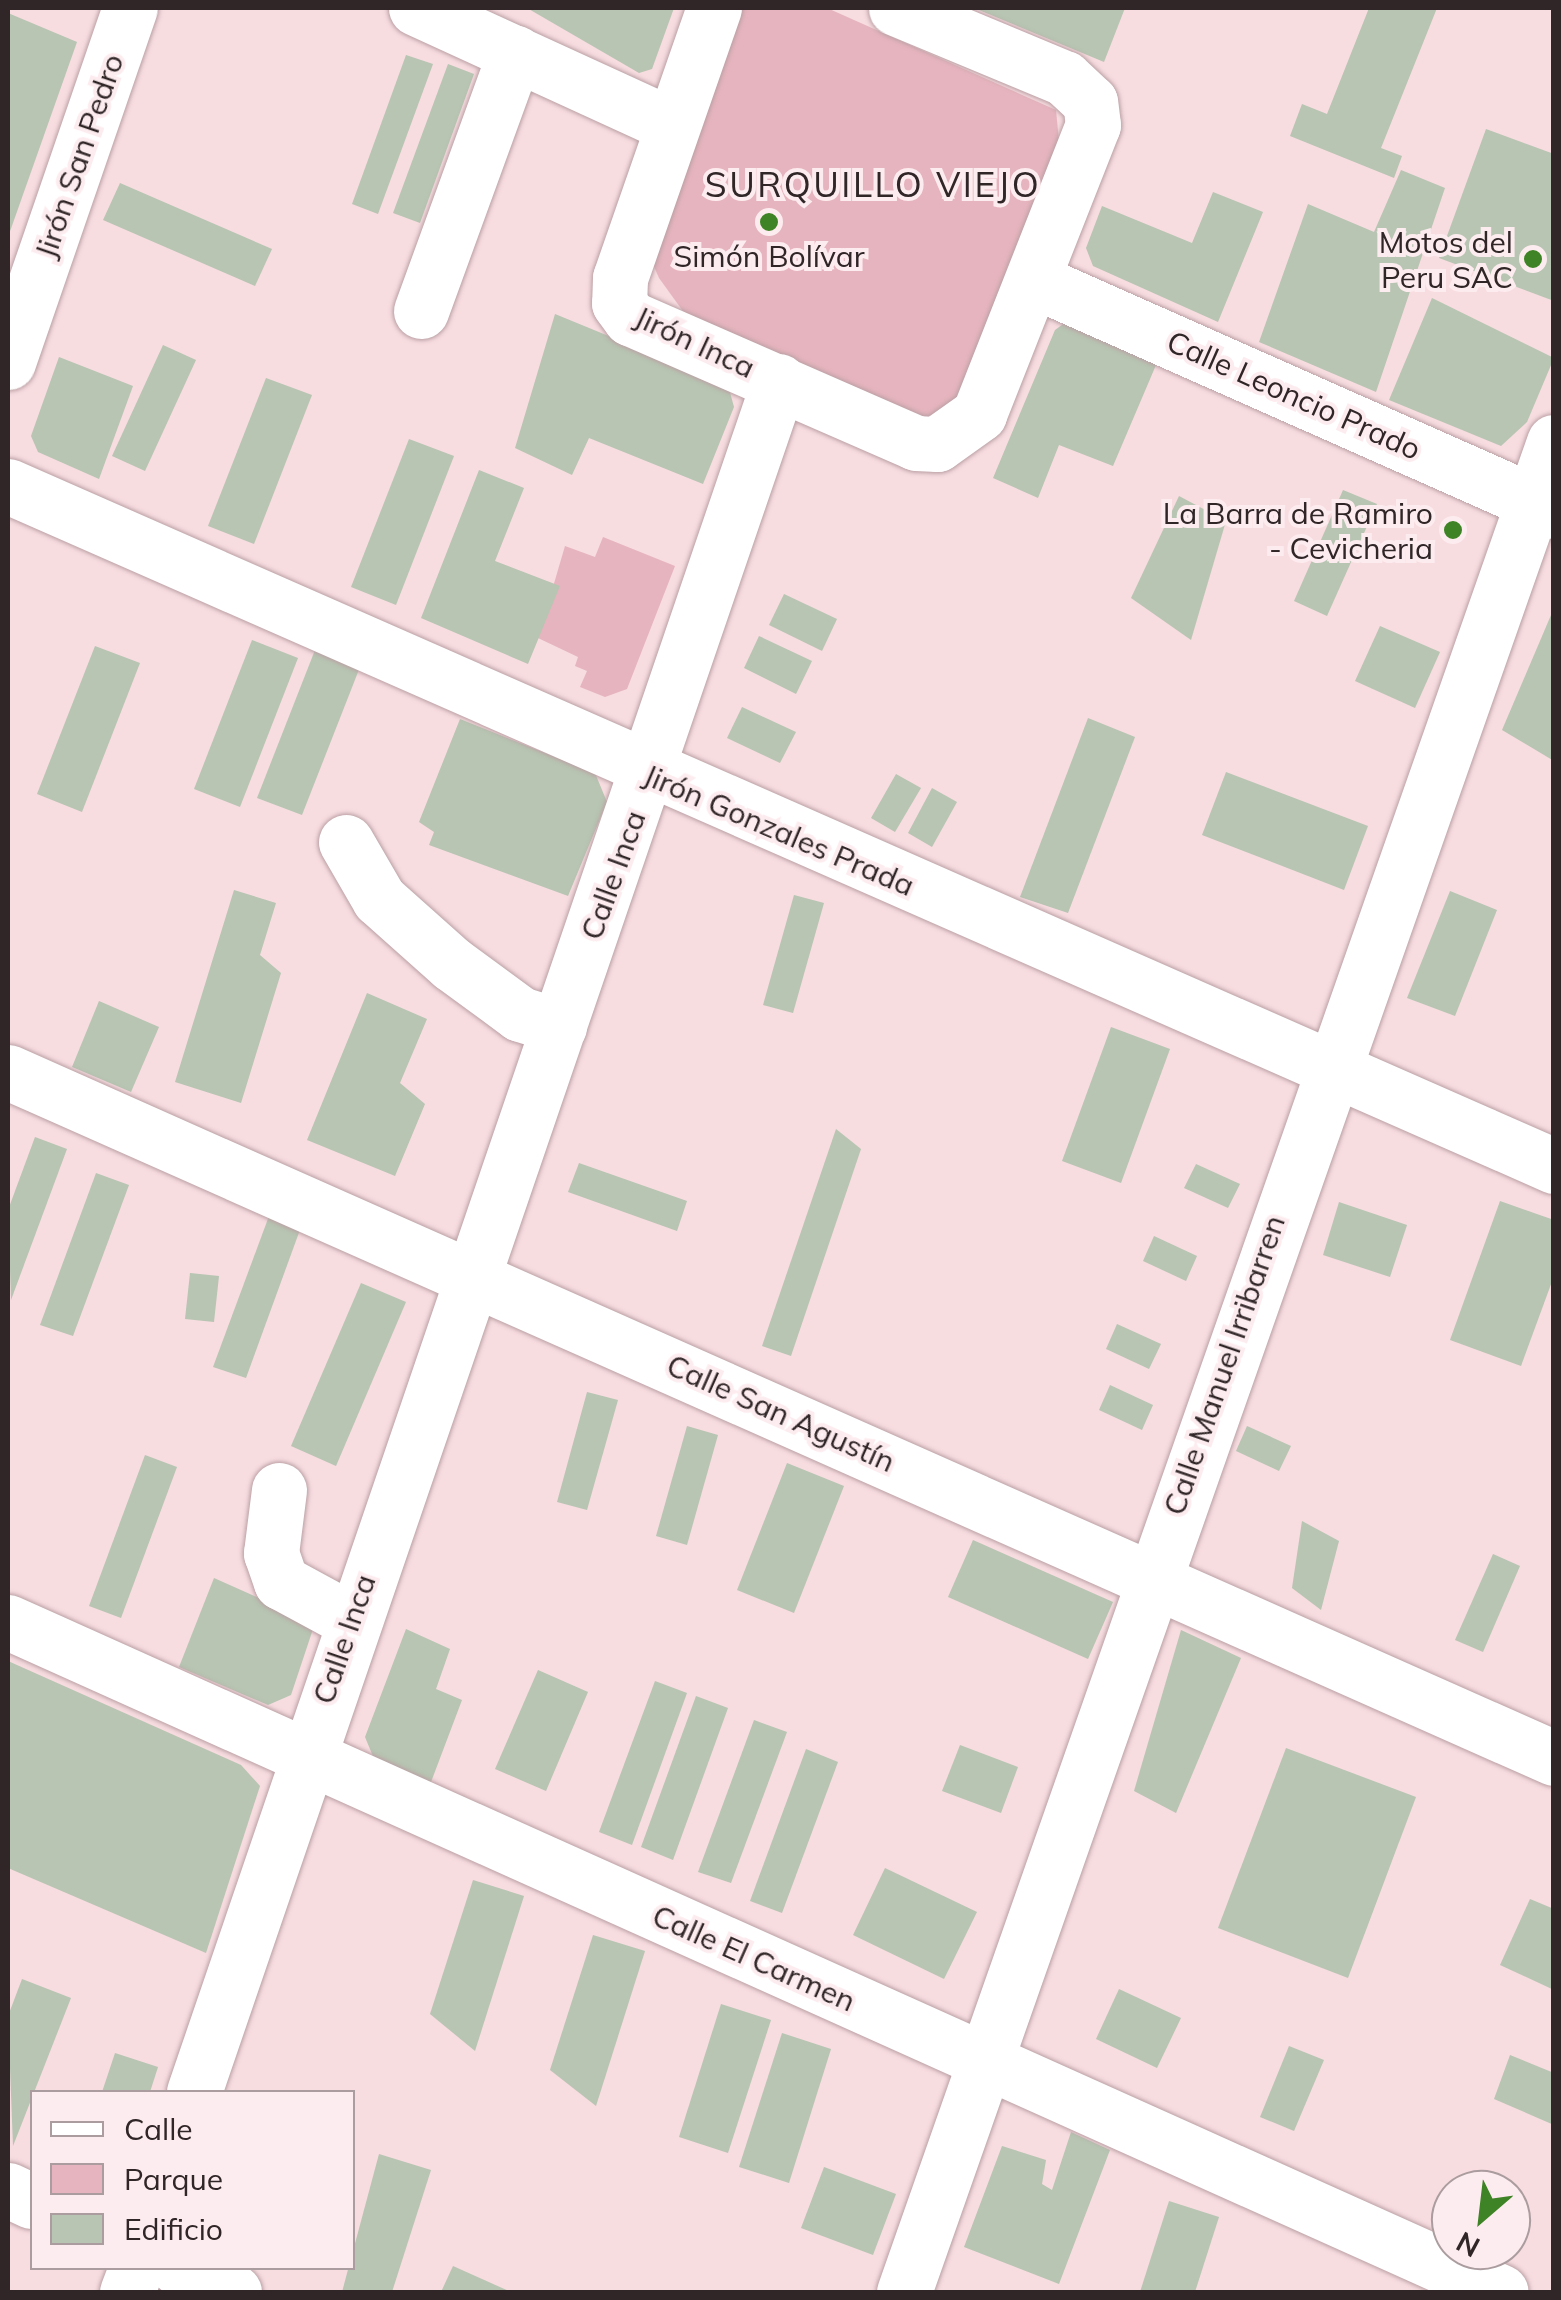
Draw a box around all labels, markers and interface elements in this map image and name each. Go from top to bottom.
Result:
street label: Jirón San Pedro [27,49,131,263]
district label: SURQUILLO VIEJO [705,163,1041,205]
marker: Simón Bolívar [758,211,780,233]
place label: Motos del Peru SAC [1379,224,1513,294]
place label: Simón Bolívar [673,238,865,274]
marker: Motos del Peru SAC [1522,248,1544,270]
street label: Jirón Inca [629,299,761,385]
street label: Calle Leoncio Prado [1162,323,1426,467]
place label: La Barra de Ramiro - Cevicheria [1163,495,1433,566]
marker: La Barra de Ramiro - Cevicheria [1442,519,1464,541]
street label: Jirón Gonzales Prada [638,757,920,903]
street label: Calle Inca [573,806,653,944]
street label: Calle Manuel Irribarren [1156,1210,1292,1520]
street label: Calle San Agustín [661,1347,901,1479]
street label: Calle Inca [305,1570,383,1708]
street label: Calle El Carmen [647,1897,861,2019]
legend [30,2090,355,2270]
text: Calle [124,2110,193,2148]
text: Parque [124,2160,223,2198]
north arrow [1431,2170,1531,2270]
text: Edificio [124,2210,223,2248]
text: N [1450,2225,1485,2266]

